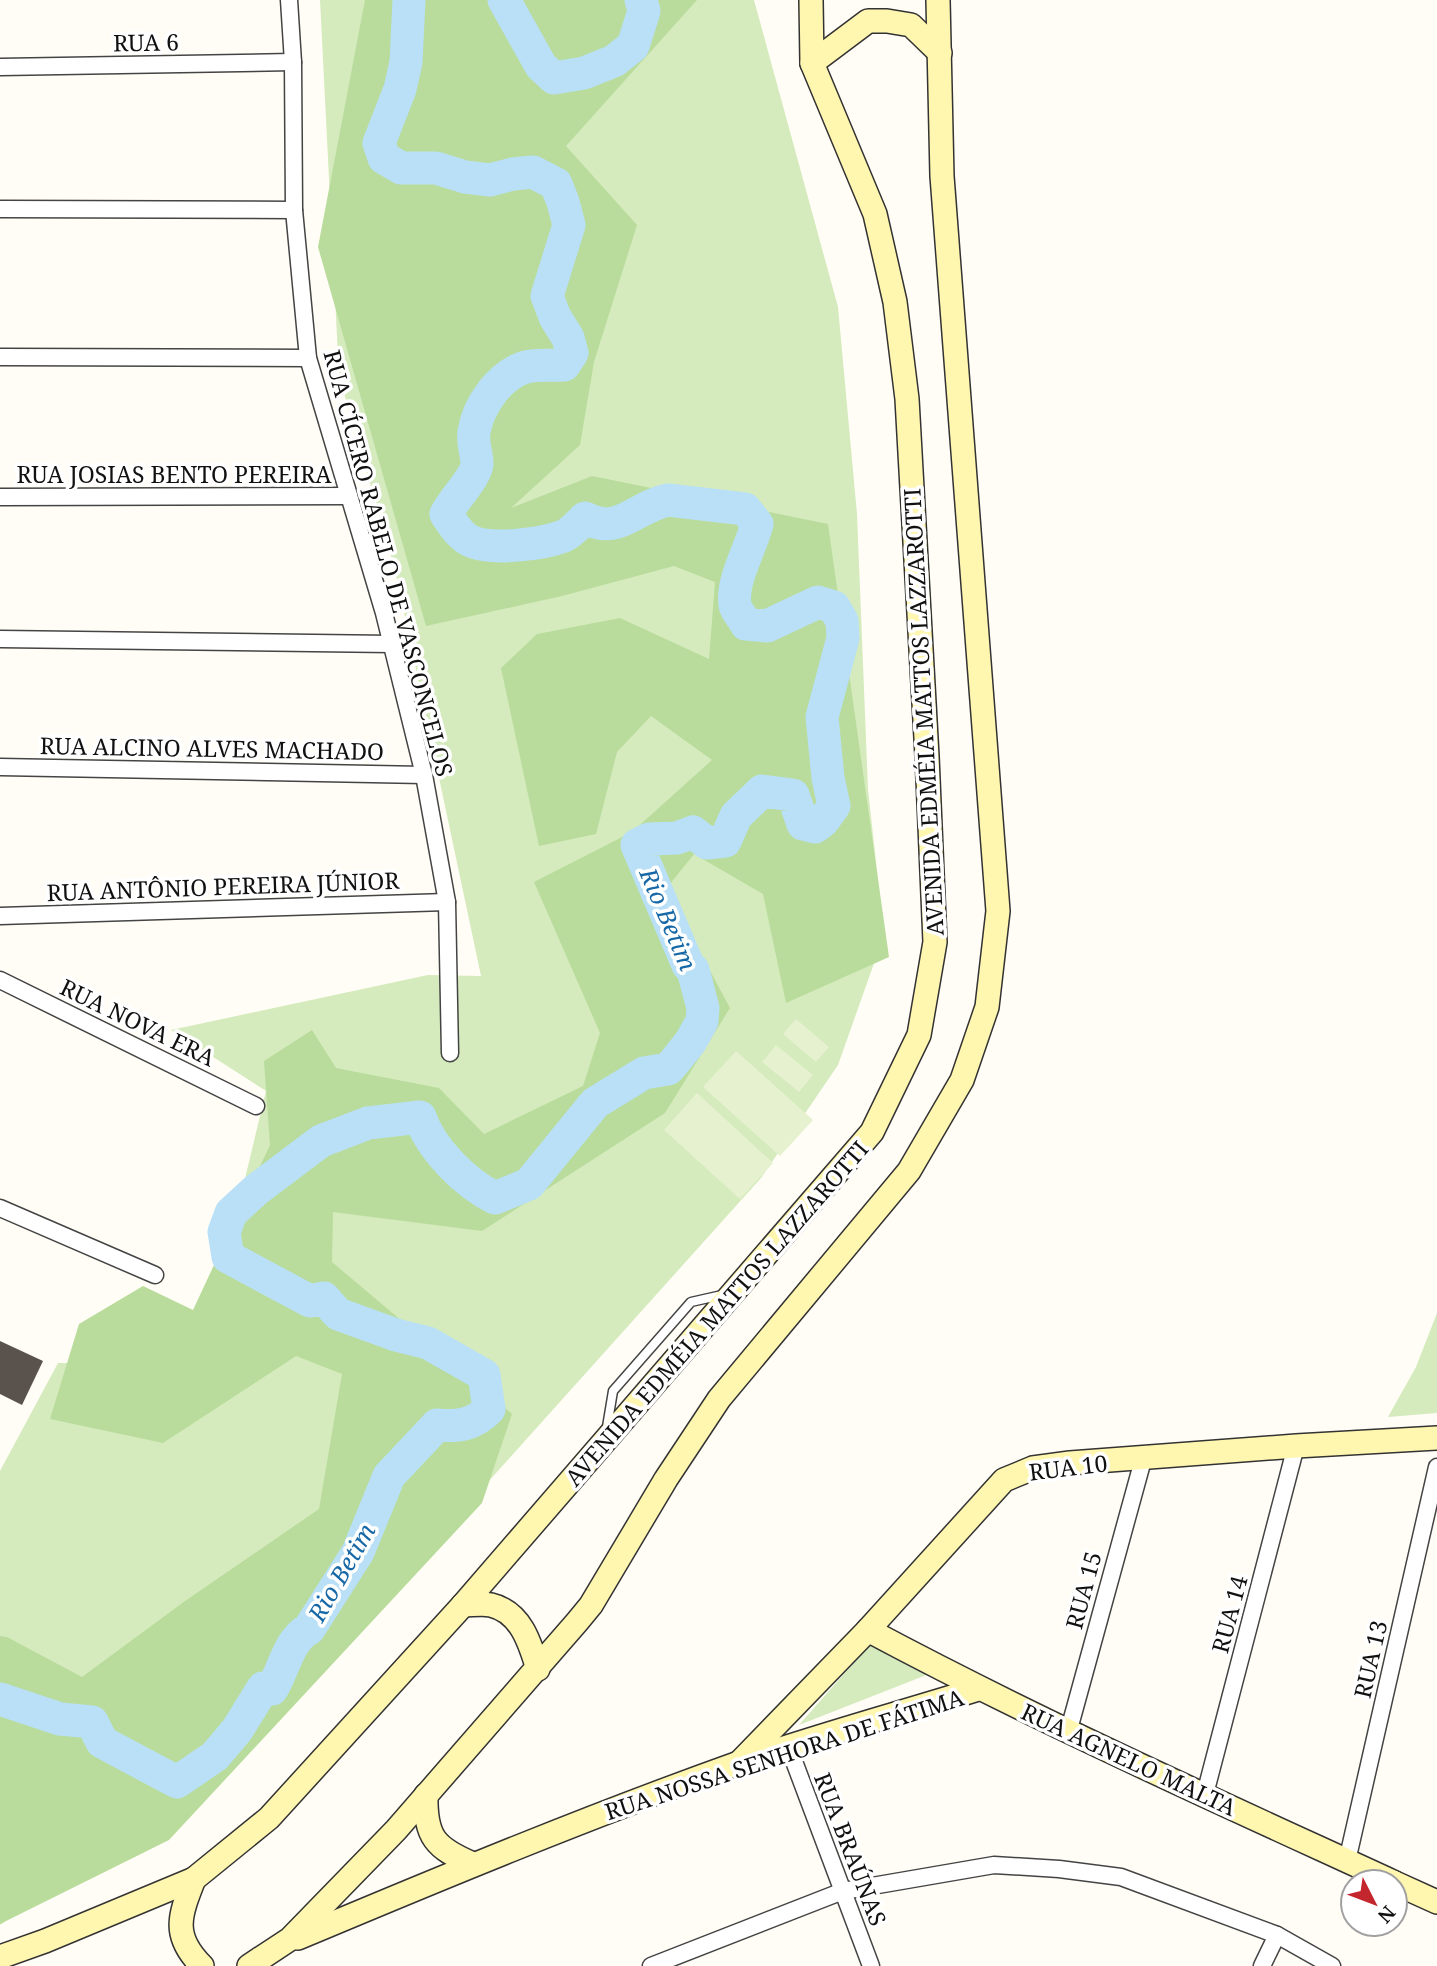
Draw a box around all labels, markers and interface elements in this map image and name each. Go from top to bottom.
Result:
street label: RUA 6 [113,25,179,59]
street label: RUA CÍCERO RABELO DE VASCONCELOS [317,346,461,780]
street label: RUA JOSIAS BENTO PEREIRA [16,458,332,490]
street label: AVENIDA EDMÉIA MATTOS LAZZAROTTI [895,488,951,936]
street label: RUA ALCINO ALVES MACHADO [40,729,384,767]
water label: Rio Betim [632,862,706,976]
street label: RUA ANTÔNIO PEREIRA JÚNIOR [46,864,401,908]
street label: RUA NOVA ERA [55,971,222,1074]
street label: AVENIDA EDMÉIA MATTOS LAZZAROTTI [557,1134,875,1492]
street label: RUA 10 [1027,1446,1109,1488]
water label: Rio Betim [299,1516,383,1628]
street label: RUA 15 [1057,1548,1109,1632]
street label: RUA 14 [1203,1572,1255,1656]
street label: RUA 13 [1346,1617,1394,1701]
street label: RUA NOSSA SENHORA DE FÁTIMA [600,1681,968,1827]
street label: RUA AGNELO MALTA [1016,1695,1242,1823]
street label: RUA BRAÚNAS [807,1768,895,1930]
north arrow [1339,1868,1409,1938]
text: N [1372,1900,1401,1929]

